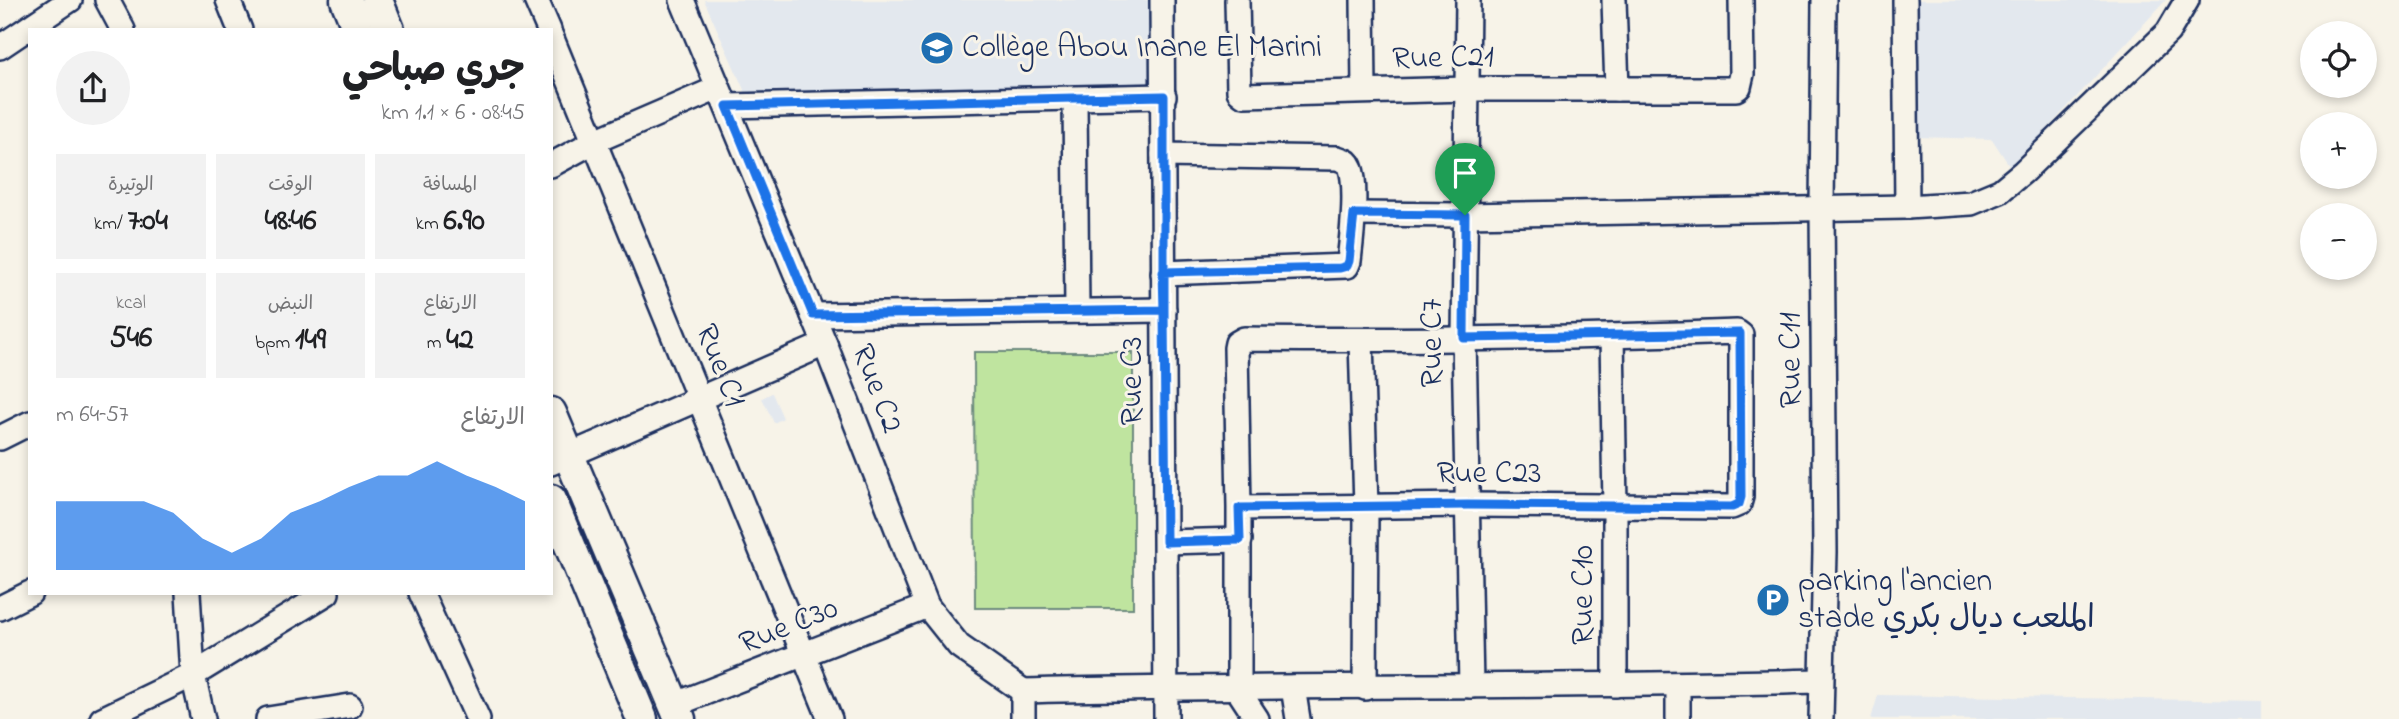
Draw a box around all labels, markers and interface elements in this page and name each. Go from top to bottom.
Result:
map controls [2300,21,2377,280]
button: locate [2300,21,2377,98]
place label: Collège Abou Inane El Marini [962,25,1322,72]
school or university icon: Collège Abou Inane El Marini [918,29,956,67]
street label: Rue C21 [1392,35,1494,83]
text: جري صباحي [342,43,525,99]
button: share [56,51,130,125]
text: 08:45 · 6 × 1.1 km [381,97,525,130]
button: + [2300,112,2377,189]
pin [1435,143,1495,215]
icon: arrive [1446,154,1484,192]
text: الوتيرة [108,172,154,199]
text: الوقت [268,172,313,199]
text: المسافة [423,172,477,199]
text: 7:04 [128,200,168,244]
text: 48:46 [265,200,316,244]
text: 6.90 [443,200,485,244]
button: − [2300,203,2377,280]
text: /km [94,211,128,238]
text: km [416,211,443,238]
text: kcal [116,290,146,317]
text: النبض [268,291,313,318]
text: الارتفاع [424,291,477,318]
street label: Rue C7 [1410,299,1457,388]
street label: Rue C11 [1768,312,1816,408]
text: 546 [109,317,152,361]
street label: Rue C1 [681,317,757,415]
text: 149 [295,319,326,363]
text: 42 [446,319,474,363]
text: bpm [255,330,295,357]
text: m [427,330,446,357]
street label: Rue C3 [1110,336,1157,426]
street label: Rue C2 [838,338,914,440]
text: 57–64 m [56,399,128,432]
text: الارتفاع [461,402,525,435]
street label: Rue C23 [1437,451,1541,498]
street label: Rue C10 [1561,545,1608,645]
place label: parking l'ancien stade الملعب ديال بكري [1798,559,2095,643]
parking icon: parking l'ancien stade الملعب ديال بكري [1754,581,1792,619]
street label: Rue C30 [733,586,845,668]

